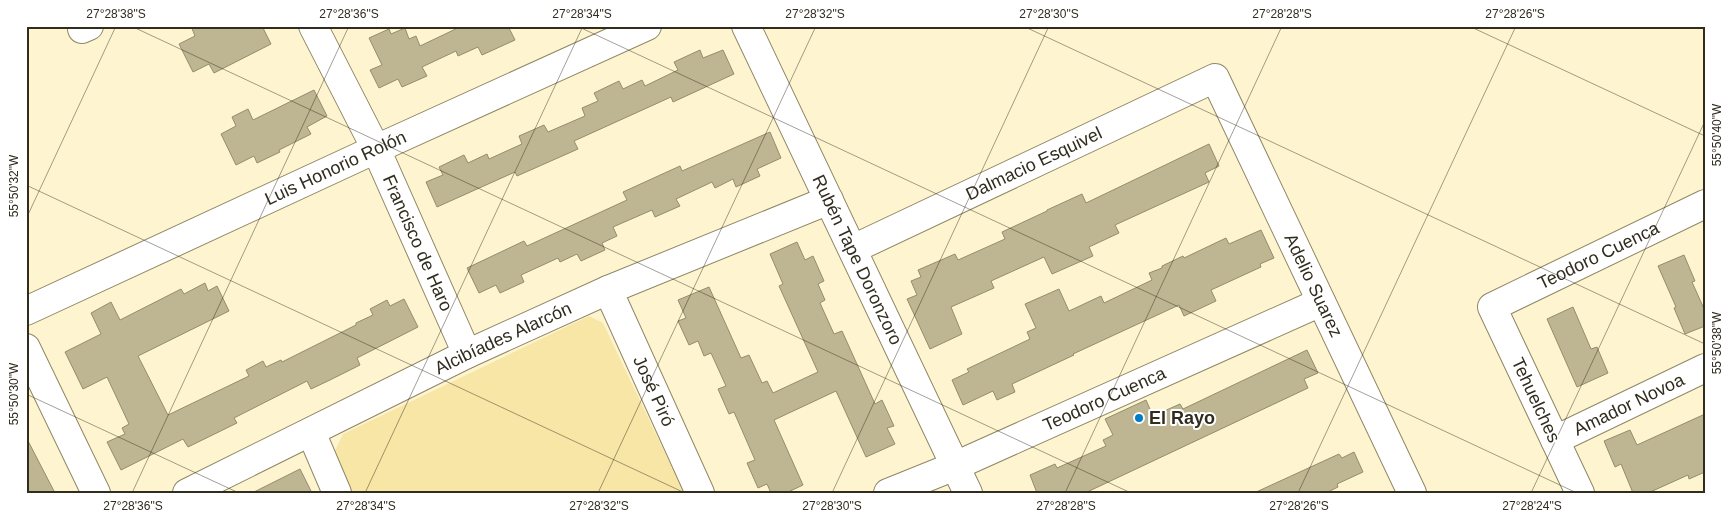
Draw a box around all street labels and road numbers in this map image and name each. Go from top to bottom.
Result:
street label: Dalmacio Esquivel [963,123,1105,204]
street label: Luis Honorio Rolón [262,127,409,209]
street label: Francisco de Haro [379,172,457,314]
street label: Rubén Tape Doronzoro [808,172,906,348]
street label: Teodoro Cuenca [1535,217,1663,293]
street label: Adelio Suarez [1280,231,1347,340]
street label: Alcibíades Alarcón [431,298,574,378]
street label: José Piró [629,353,678,429]
street label: Tehuelches [1508,355,1564,445]
street label: Teodoro Cuenca [1040,362,1170,435]
street label: Amador Novoa [1570,369,1688,440]

